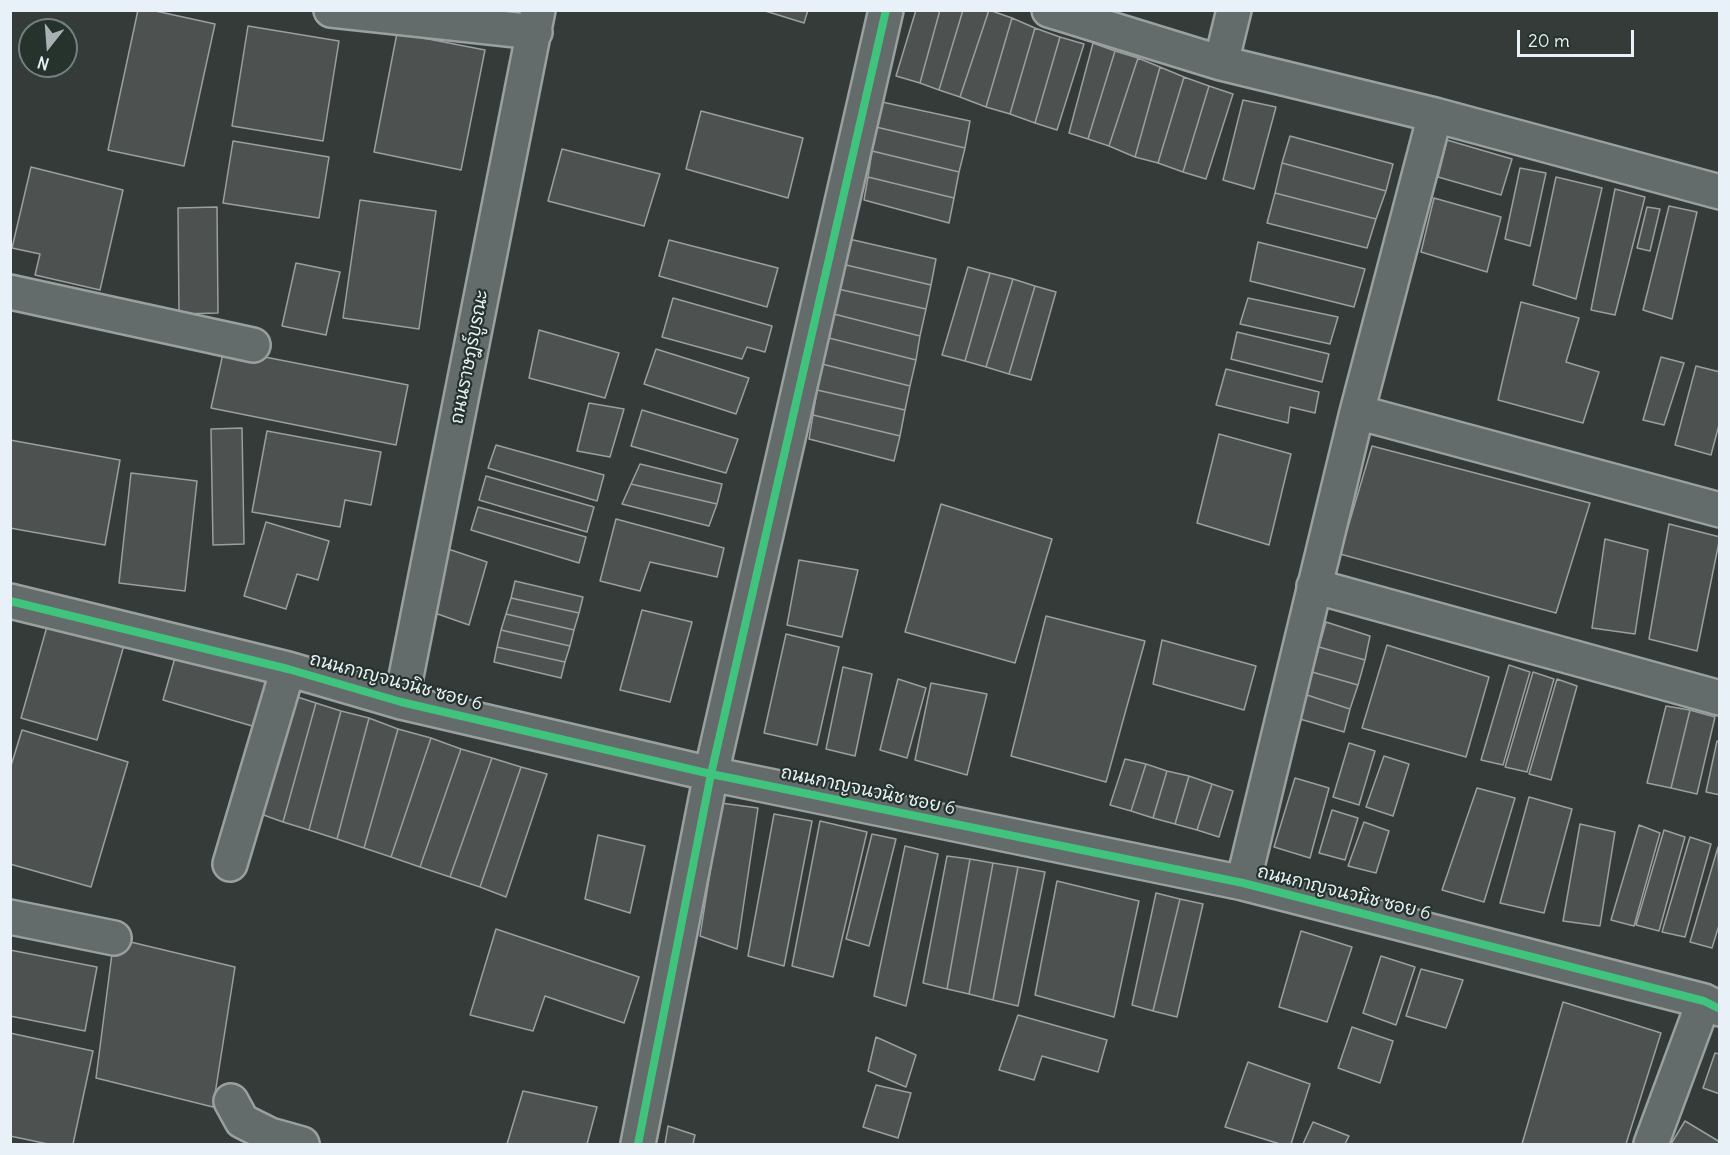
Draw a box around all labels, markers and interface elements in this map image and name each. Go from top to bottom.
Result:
north arrow [18,18,78,78]
scale bar [1520,18,1637,56]
text: 20 m [1528,29,1570,52]
text: N [35,52,52,74]
street label: ถนนราษฎร์บูรณะ [446,288,494,426]
street label: ถนนกาญจนวนิช ซอย 6 [307,649,485,715]
street label: ถนนกาญจนวนิช ซอย 6 [779,762,957,820]
street label: ถนนกาญจนวนิช ซอย 6 [1255,861,1433,925]

